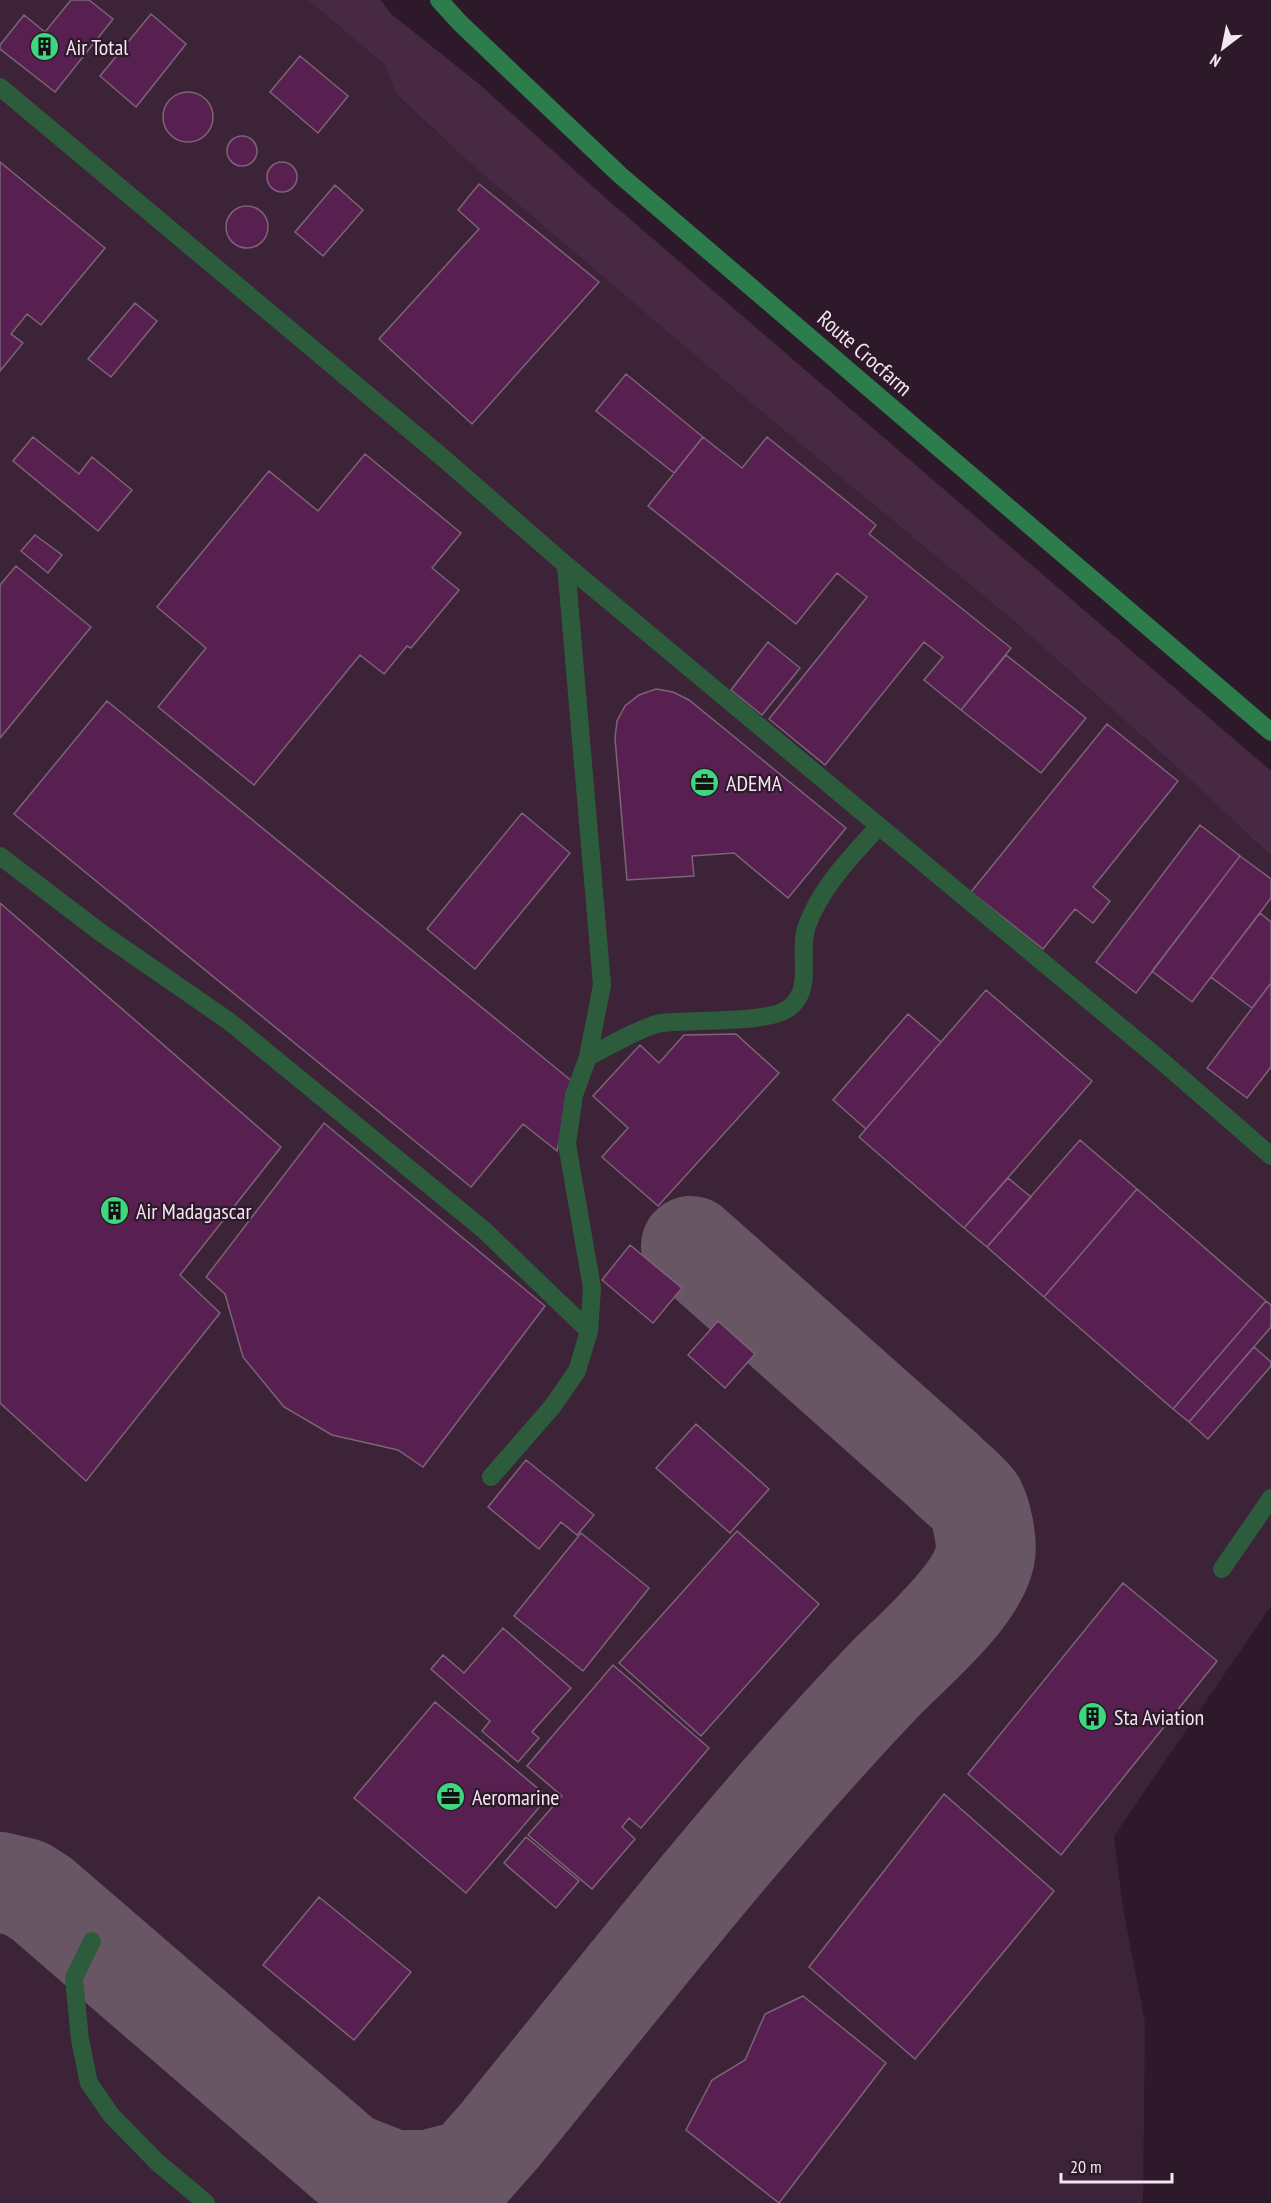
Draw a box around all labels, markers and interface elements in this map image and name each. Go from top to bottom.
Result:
north arrow [1193,18,1253,78]
building icon: Air Total [29,31,61,63]
place label: Air Total [66,33,129,61]
text: N [1206,50,1224,71]
street label: Route Crocfarm [812,304,918,402]
office icon: ADEMA [689,767,721,799]
place label: ADEMA [726,769,782,797]
building icon: Air Madagascar [99,1195,131,1227]
place label: Air Madagascar [136,1197,251,1225]
building icon: Sta Aviation [1077,1701,1109,1733]
place label: Sta Aviation [1114,1703,1204,1731]
office icon: Aeromarine [435,1781,467,1813]
place label: Aeromarine [472,1783,559,1811]
scale bar [1061,2146,1172,2184]
text: 20 m [1070,2155,1102,2178]

